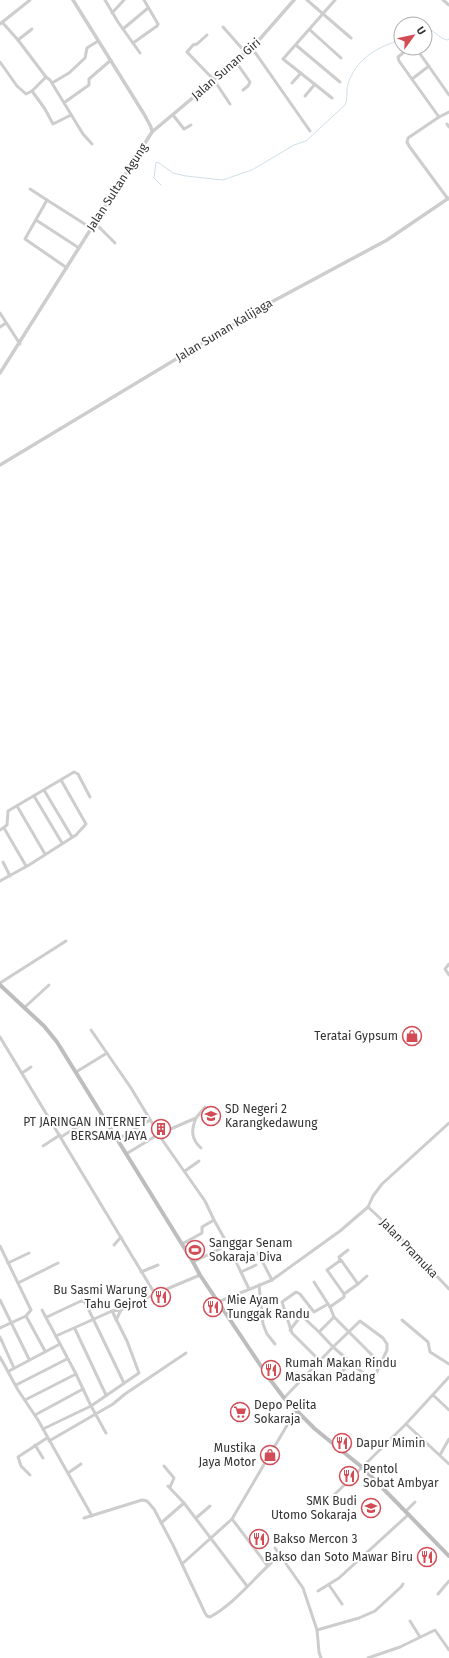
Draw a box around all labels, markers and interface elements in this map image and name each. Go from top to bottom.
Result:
north arrow [393,16,433,56]
text: U [414,24,428,37]
street label: Jalan Sunan Giri [189,35,263,103]
street label: Jalan Sultan Agung [83,140,151,233]
street label: Jalan Sunan Kalijaga [173,296,275,364]
shop icon: Teratai Gypsum [401,1025,423,1047]
place label: Teratai Gypsum [314,1029,398,1043]
place label: SD Negeri 2 Karangkedawung [225,1102,318,1130]
school or university icon: SD Negeri 2 Karangkedawung [200,1105,222,1127]
place label: PT JARINGAN INTERNET BERSAMA JAYA [23,1115,148,1143]
building icon: PT JARINGAN INTERNET BERSAMA JAYA [150,1118,172,1140]
street label: Jalan Pramuka [377,1215,441,1281]
place label: Sanggar Senam Sokaraja Diva [209,1236,293,1264]
sports icon: Sanggar Senam Sokaraja Diva [184,1239,206,1261]
place label: Bu Sasmi Warung Tahu Gejrot [53,1283,148,1311]
restaurant icon: Bu Sasmi Warung Tahu Gejrot [150,1286,172,1308]
place label: Mie Ayam Tunggak Randu [227,1293,310,1321]
restaurant icon: Mie Ayam Tunggak Randu [202,1296,224,1318]
place label: Rumah Makan Rindu Masakan Padang [285,1356,397,1384]
restaurant icon: Rumah Makan Rindu Masakan Padang [260,1359,282,1381]
place label: Depo Pelita Sokaraja [254,1398,316,1426]
supermarket icon: Depo Pelita Sokaraja [229,1401,251,1423]
restaurant icon: Dapur Mimin [331,1432,353,1454]
place label: Dapur Mimin [356,1436,425,1450]
place label: Mustika Jaya Motor [198,1441,256,1469]
shop icon: Mustika Jaya Motor [259,1444,281,1466]
place label: Pentol Sobat Ambyar [363,1462,439,1490]
restaurant icon: Pentol Sobat Ambyar [338,1465,360,1487]
place label: SMK Budi Utomo Sokaraja [271,1494,357,1522]
school or university icon: SMK Budi Utomo Sokaraja [360,1497,382,1519]
restaurant icon: Bakso Mercon 3 [248,1528,270,1550]
place label: Bakso Mercon 3 [273,1532,358,1546]
restaurant icon: Bakso dan Soto Mawar Biru [416,1546,438,1568]
place label: Bakso dan Soto Mawar Biru [265,1550,413,1564]

